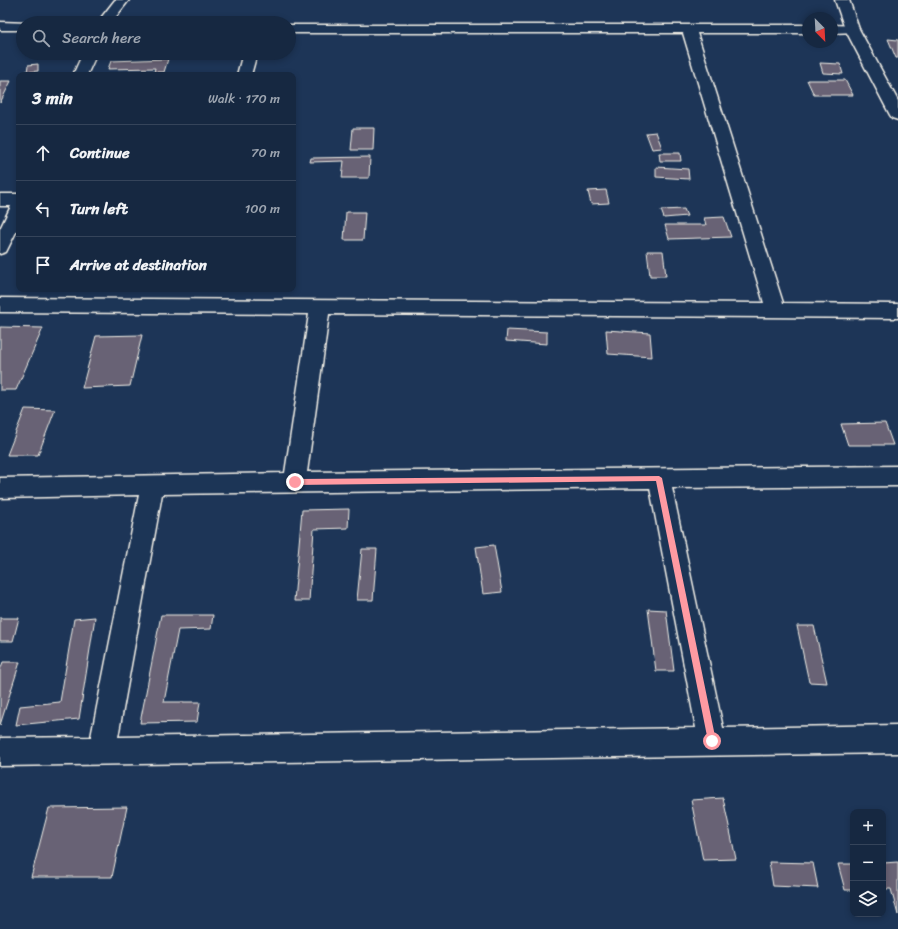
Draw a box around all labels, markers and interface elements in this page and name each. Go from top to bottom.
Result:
north arrow [802,12,838,48]
search box [16,16,296,60]
text: Search here [62,25,141,51]
icon: search [30,27,52,49]
text: 3 min [32,83,73,113]
text: Walk · 170 m [208,87,280,110]
text: Continue [70,140,130,166]
text: 70 m [251,141,280,164]
icon: ahead [32,142,54,164]
text: Turn left [70,196,128,222]
text: 100 m [245,197,280,220]
icon: left [32,198,54,220]
text: Arrive at destination [70,252,207,278]
icon: arrive [32,254,54,276]
route end [286,473,304,491]
route start [703,732,721,750]
map controls [850,809,886,917]
button: + [850,809,886,845]
button: − [850,845,886,881]
button: layers [850,881,886,917]

